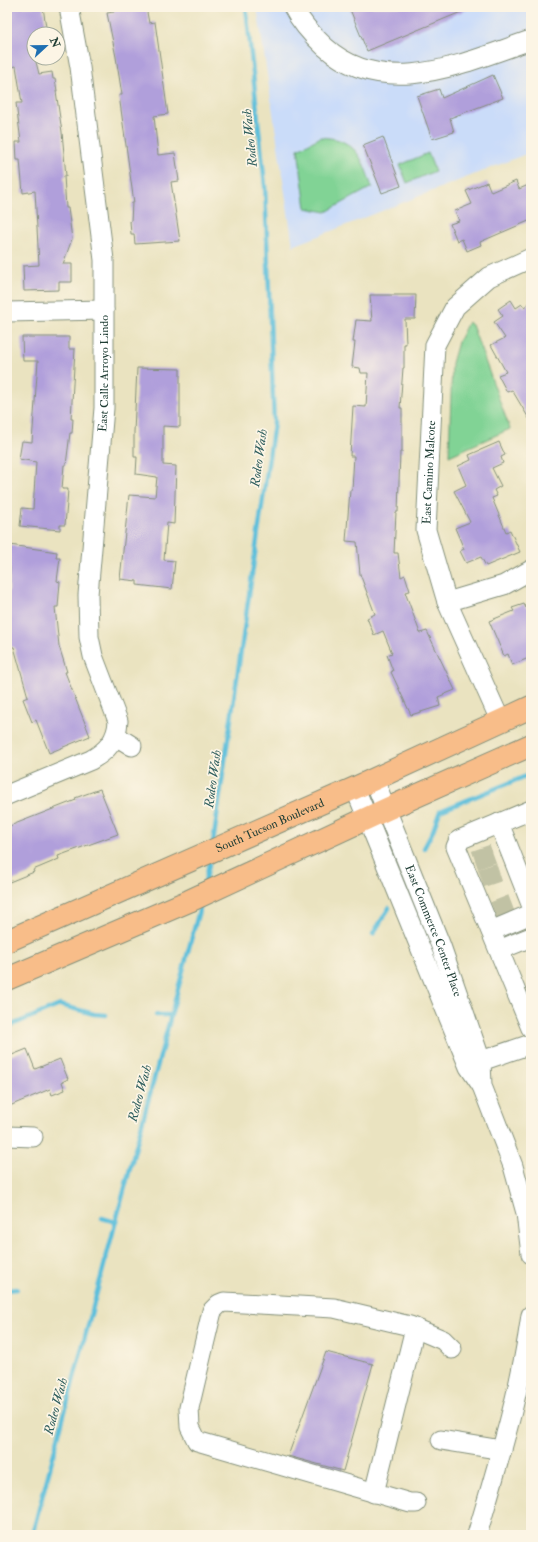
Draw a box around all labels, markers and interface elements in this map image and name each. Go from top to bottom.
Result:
north arrow [26,26,66,66]
text: N [47,35,63,51]
water label: Rodeo Wash [239,108,261,169]
street label: East Calle Arroyo Lindo [95,315,112,433]
street label: East Camino Malcote [419,420,439,525]
water label: Rodeo Wash [247,428,271,489]
water label: Rodeo Wash [201,749,225,810]
street label: South Tucson Boulevard [213,795,327,856]
street label: East Commerce Center Place [401,863,465,999]
water label: Rodeo Wash [124,1063,155,1124]
water label: Rodeo Wash [40,1376,71,1437]

